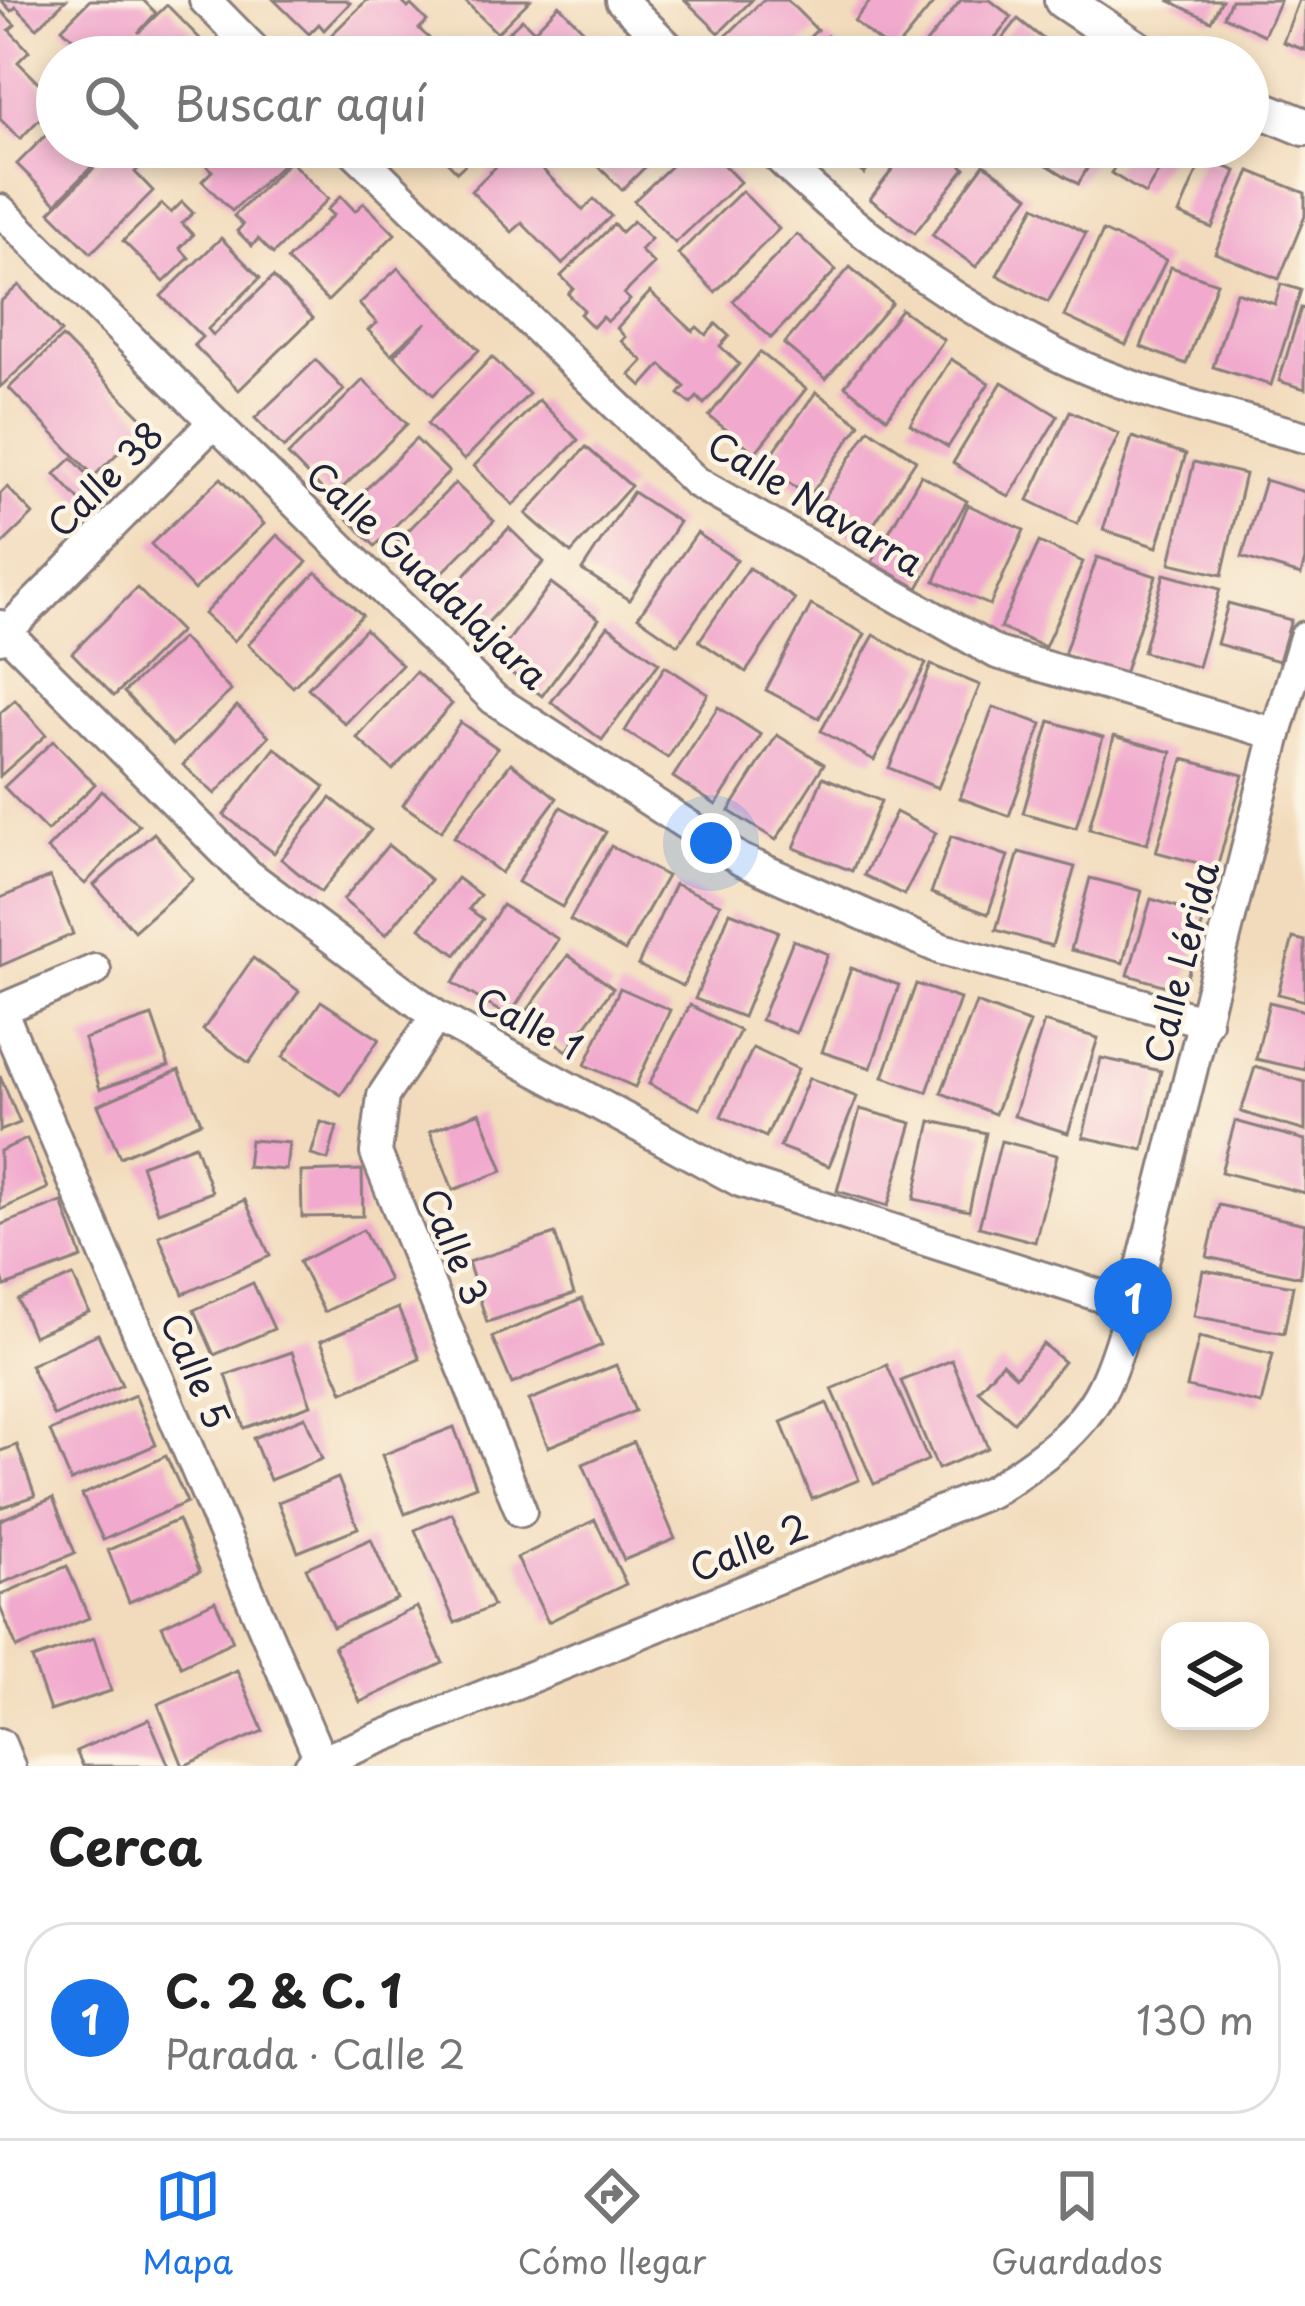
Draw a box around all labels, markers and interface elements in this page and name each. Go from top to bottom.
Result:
search box [36,36,1269,168]
text: Buscar aquí [174,68,427,136]
icon: search [78,69,144,135]
street label: Calle 38 [34,408,174,548]
street label: Calle Navarra [698,416,934,588]
street label: Calle Guadalajara [295,447,561,701]
your location [681,813,741,873]
street label: Calle Lérida [1129,855,1231,1069]
street label: Calle 1 [467,971,593,1073]
street label: Calle 3 [408,1180,504,1312]
pin: 1 [1094,1258,1172,1357]
street label: Calle 5 [148,1304,246,1436]
street label: Calle 2 [681,1498,815,1594]
map controls [1161,1622,1269,1730]
button: layers [1161,1622,1269,1730]
text: Cerca [48,1806,202,1883]
text: C. 2 & C. 1 [165,1955,402,2023]
text: 1 [81,1989,99,2048]
text: 130 m [1136,1989,1254,2048]
text: Parada · Calle 2 [165,2023,465,2082]
tab: Mapa [142,2163,233,2285]
tab: Cómo llegar [518,2163,706,2285]
tab: Guardados [991,2163,1163,2285]

